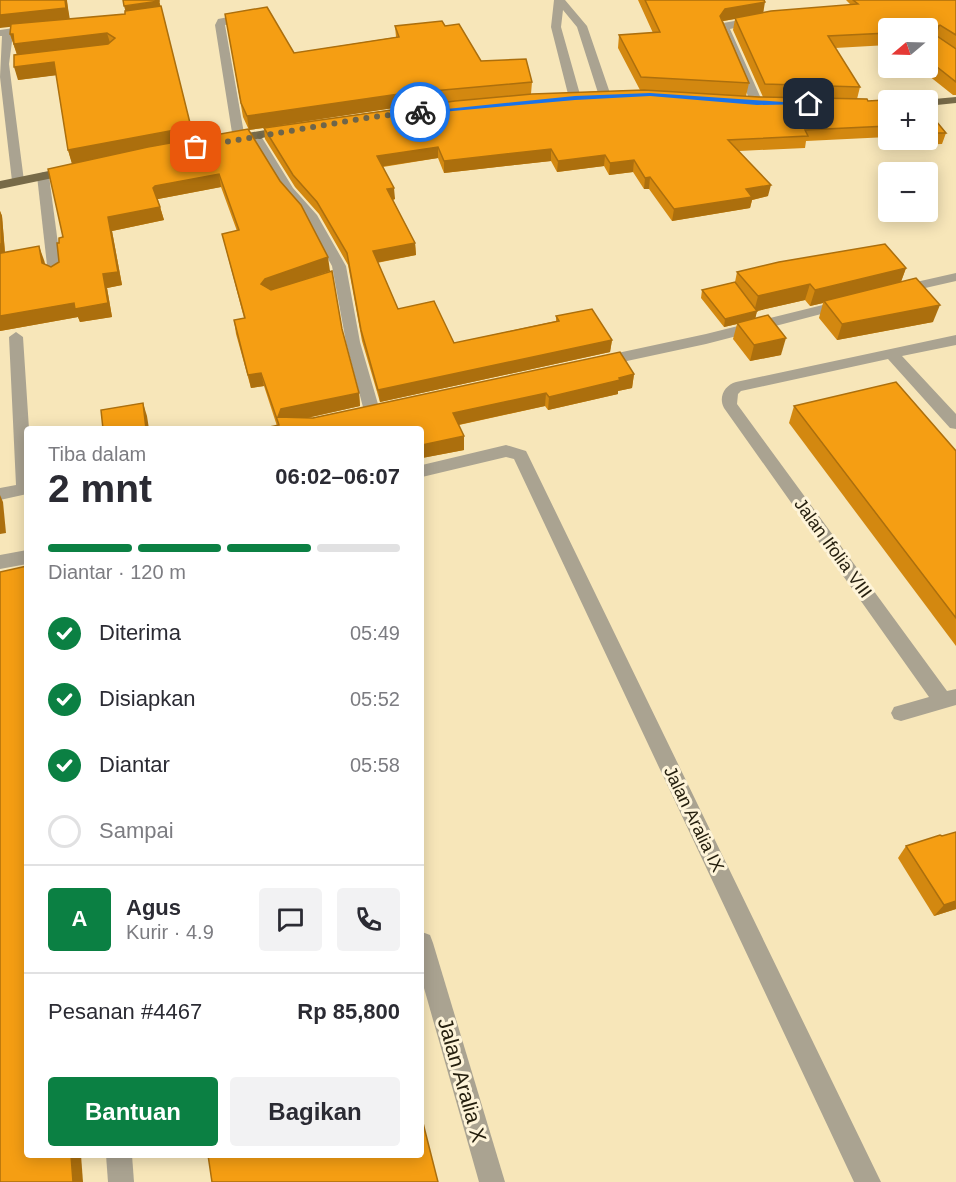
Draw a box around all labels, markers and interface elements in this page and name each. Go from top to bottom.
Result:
north arrow [878,18,938,78]
map controls [878,18,938,222]
pin [783,78,834,129]
courier [390,82,450,142]
icon: home [792,87,825,120]
button: + [878,90,938,150]
icon: bike [404,96,437,129]
pin [170,121,221,172]
icon: bag [179,130,212,163]
button: − [878,162,938,222]
text: Tiba dalam [48,443,146,465]
text: 06:02–06:07 [275,464,400,489]
text: 2 mnt [48,467,152,510]
street label: Jalan Ifolia VIII [790,494,876,602]
text: Diantar · 120 m [48,561,186,583]
icon: check [48,617,81,650]
text: Diterima [99,620,181,645]
text: 05:49 [350,622,400,644]
icon: check [48,683,81,716]
text: Disiapkan [99,686,196,711]
text: 05:52 [350,688,400,710]
icon: check [48,749,81,782]
text: Diantar [99,752,170,777]
text: 05:58 [350,754,400,776]
street label: Jalan Aralia IX [660,763,728,875]
text: Sampai [99,818,174,843]
button: chat [259,888,322,951]
button: phone [337,888,400,951]
text: Agus [126,895,181,920]
text: A [72,906,87,931]
text: Kurir · 4.9 [126,921,214,943]
text: Pesanan #4467 [48,999,202,1024]
text: Rp 85,800 [297,999,400,1024]
street label: Jalan Aralia X [434,1015,491,1145]
button: Bantuan [48,1077,218,1146]
button: Bagikan [230,1077,400,1146]

